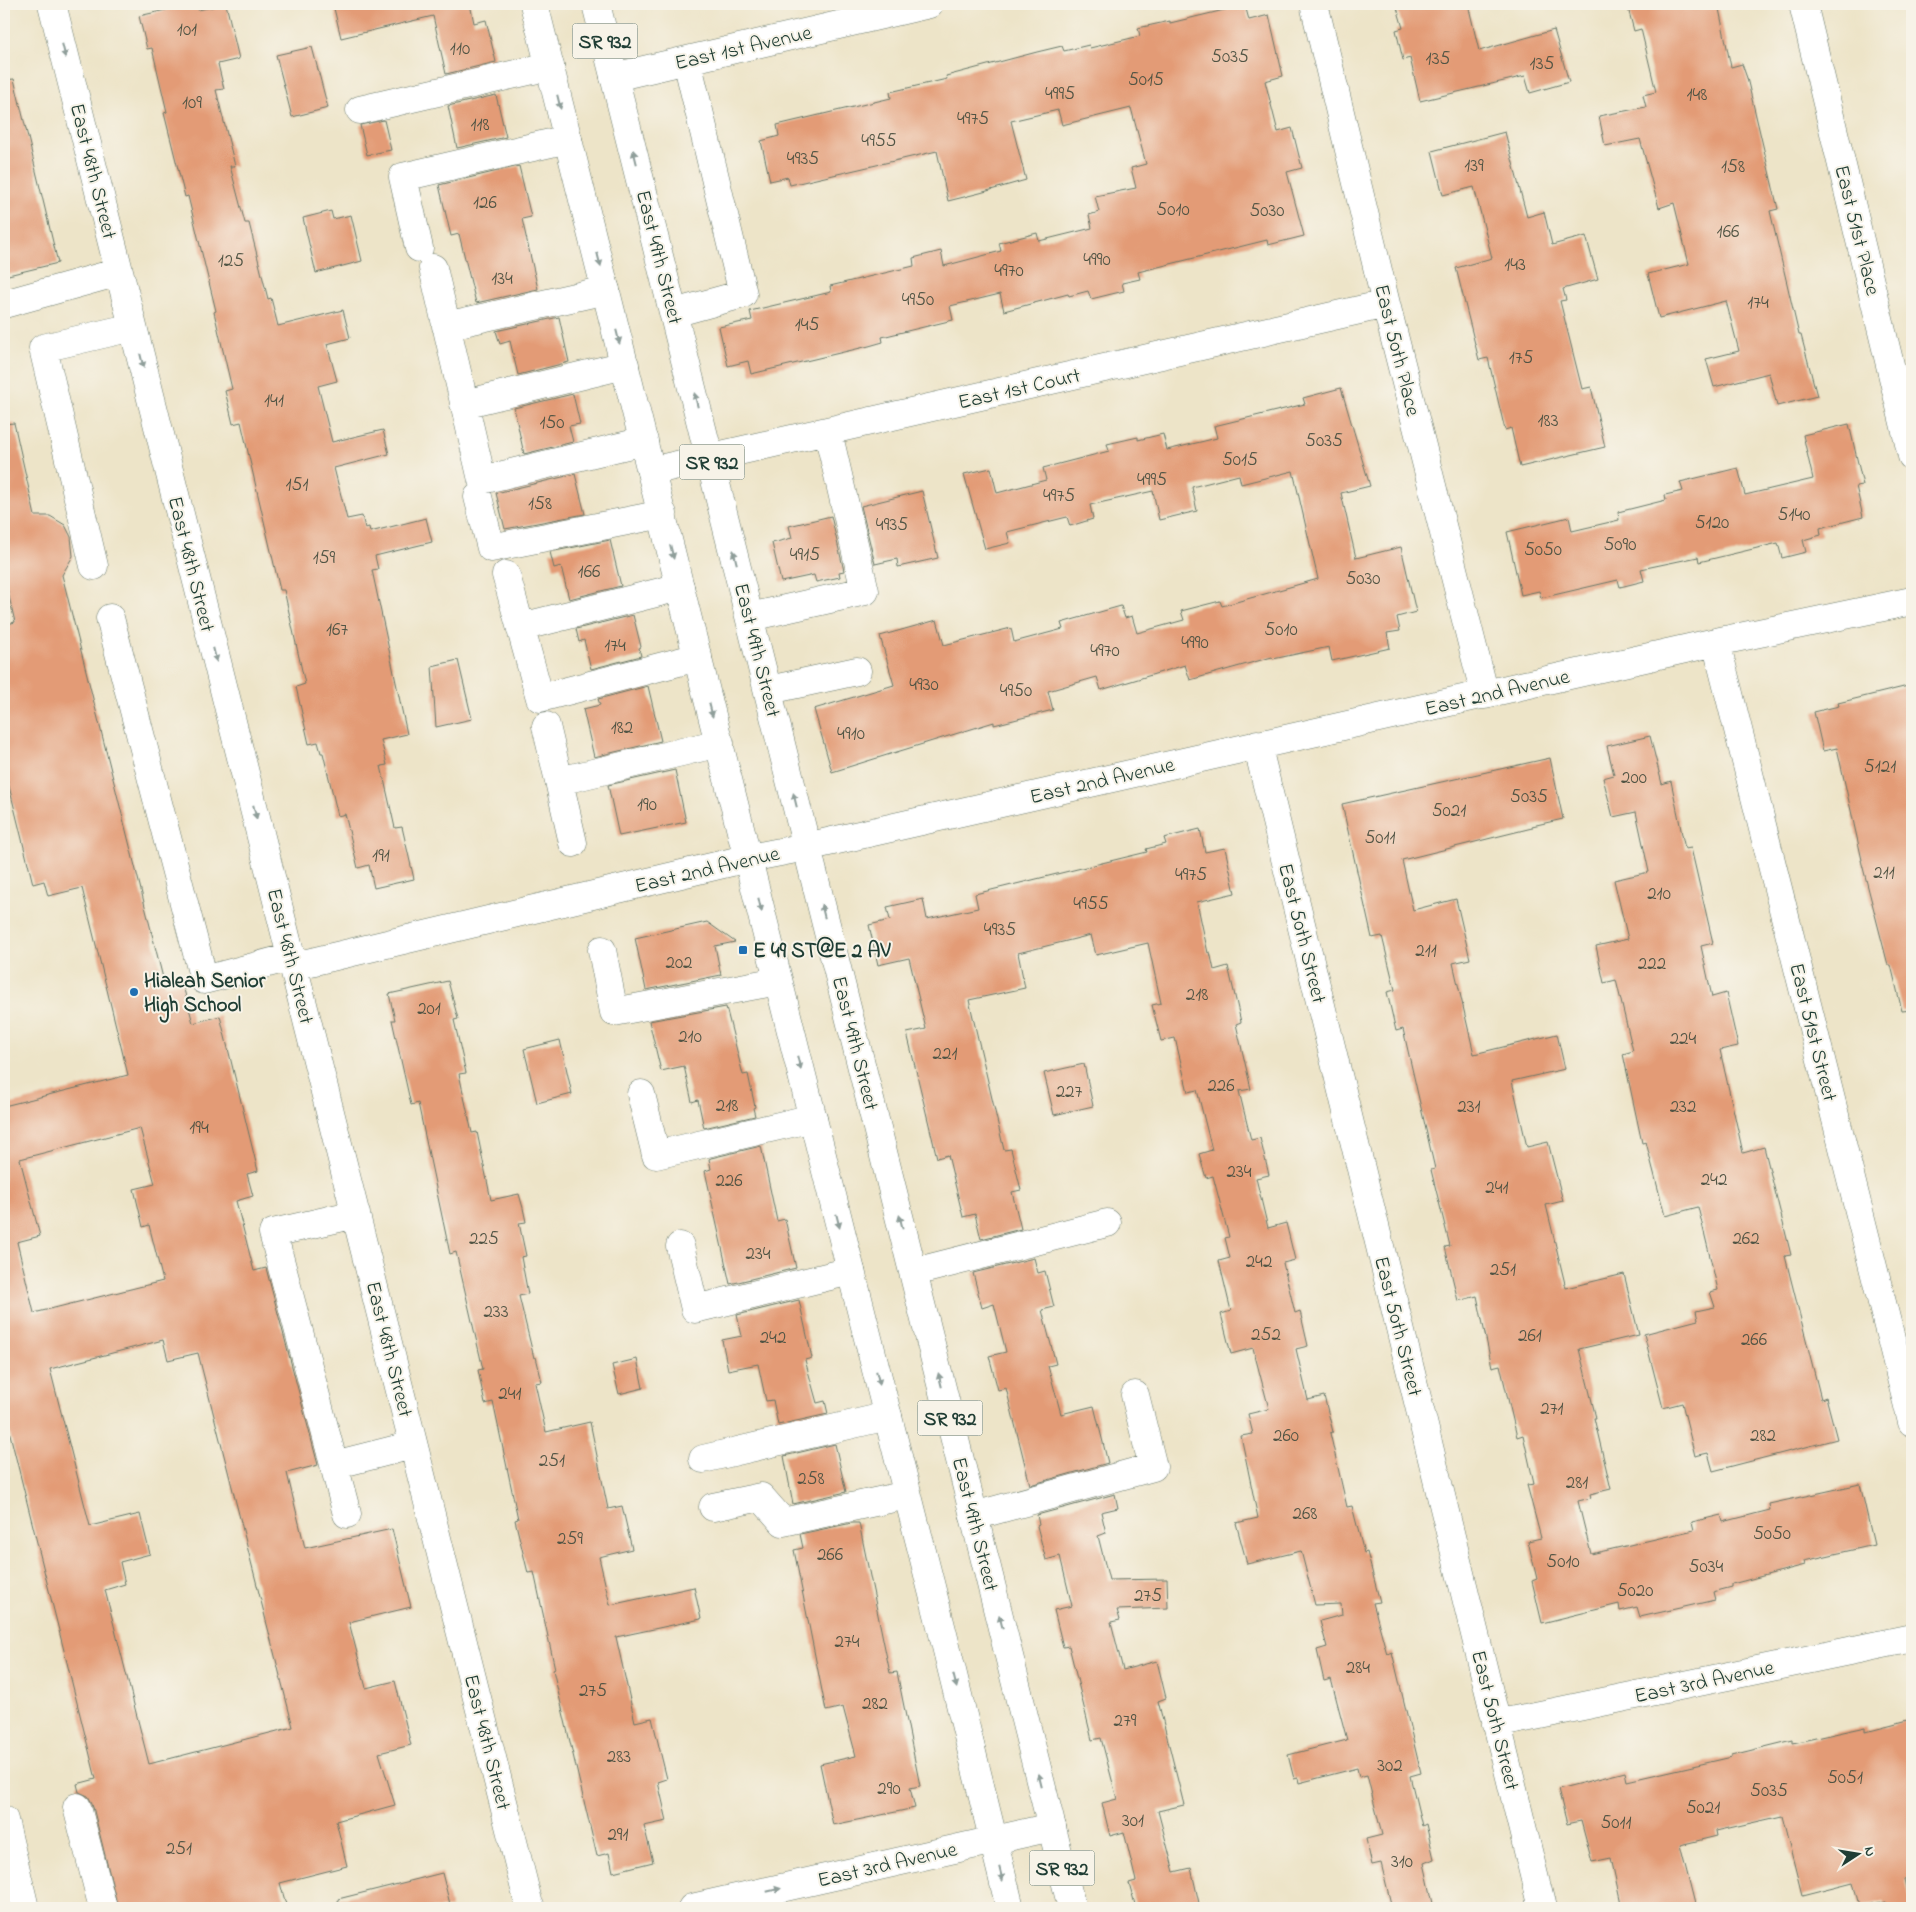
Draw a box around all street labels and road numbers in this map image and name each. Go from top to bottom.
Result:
street label: East 1st Avenue [672,19,815,79]
road number: SR 932 [572,23,638,58]
street label: East 48th Street [61,101,123,242]
street label: East 51st Place [1825,162,1887,299]
street label: East 49th Street [627,187,689,328]
street label: East 50th Place [1365,281,1427,420]
street label: East 1st Court [955,361,1084,419]
road number: SR 932 [680,444,744,480]
street label: East 48th Street [159,494,221,635]
street label: East 49th Street [725,580,787,721]
street label: East 2nd Avenue [1422,663,1573,725]
street label: East 2nd Avenue [1027,751,1178,813]
street label: East 2nd Avenue [632,840,783,902]
street label: East 50th Street [1269,860,1333,1007]
street label: East 48th Street [258,886,320,1027]
street label: East 51st Street [1780,960,1844,1105]
street label: East 49th Street [823,973,885,1114]
street label: East 50th Street [1365,1253,1429,1400]
street label: East 48th Street [357,1279,419,1420]
road number: SR 932 [918,1400,982,1436]
street label: East 49th Street [943,1454,1005,1595]
street label: East 50th Street [1462,1647,1526,1794]
street label: East 3rd Avenue [1632,1653,1778,1712]
street label: East 48th Street [455,1672,517,1813]
street label: East 3rd Avenue [815,1835,961,1897]
road number: SR 932 [1030,1850,1094,1886]

